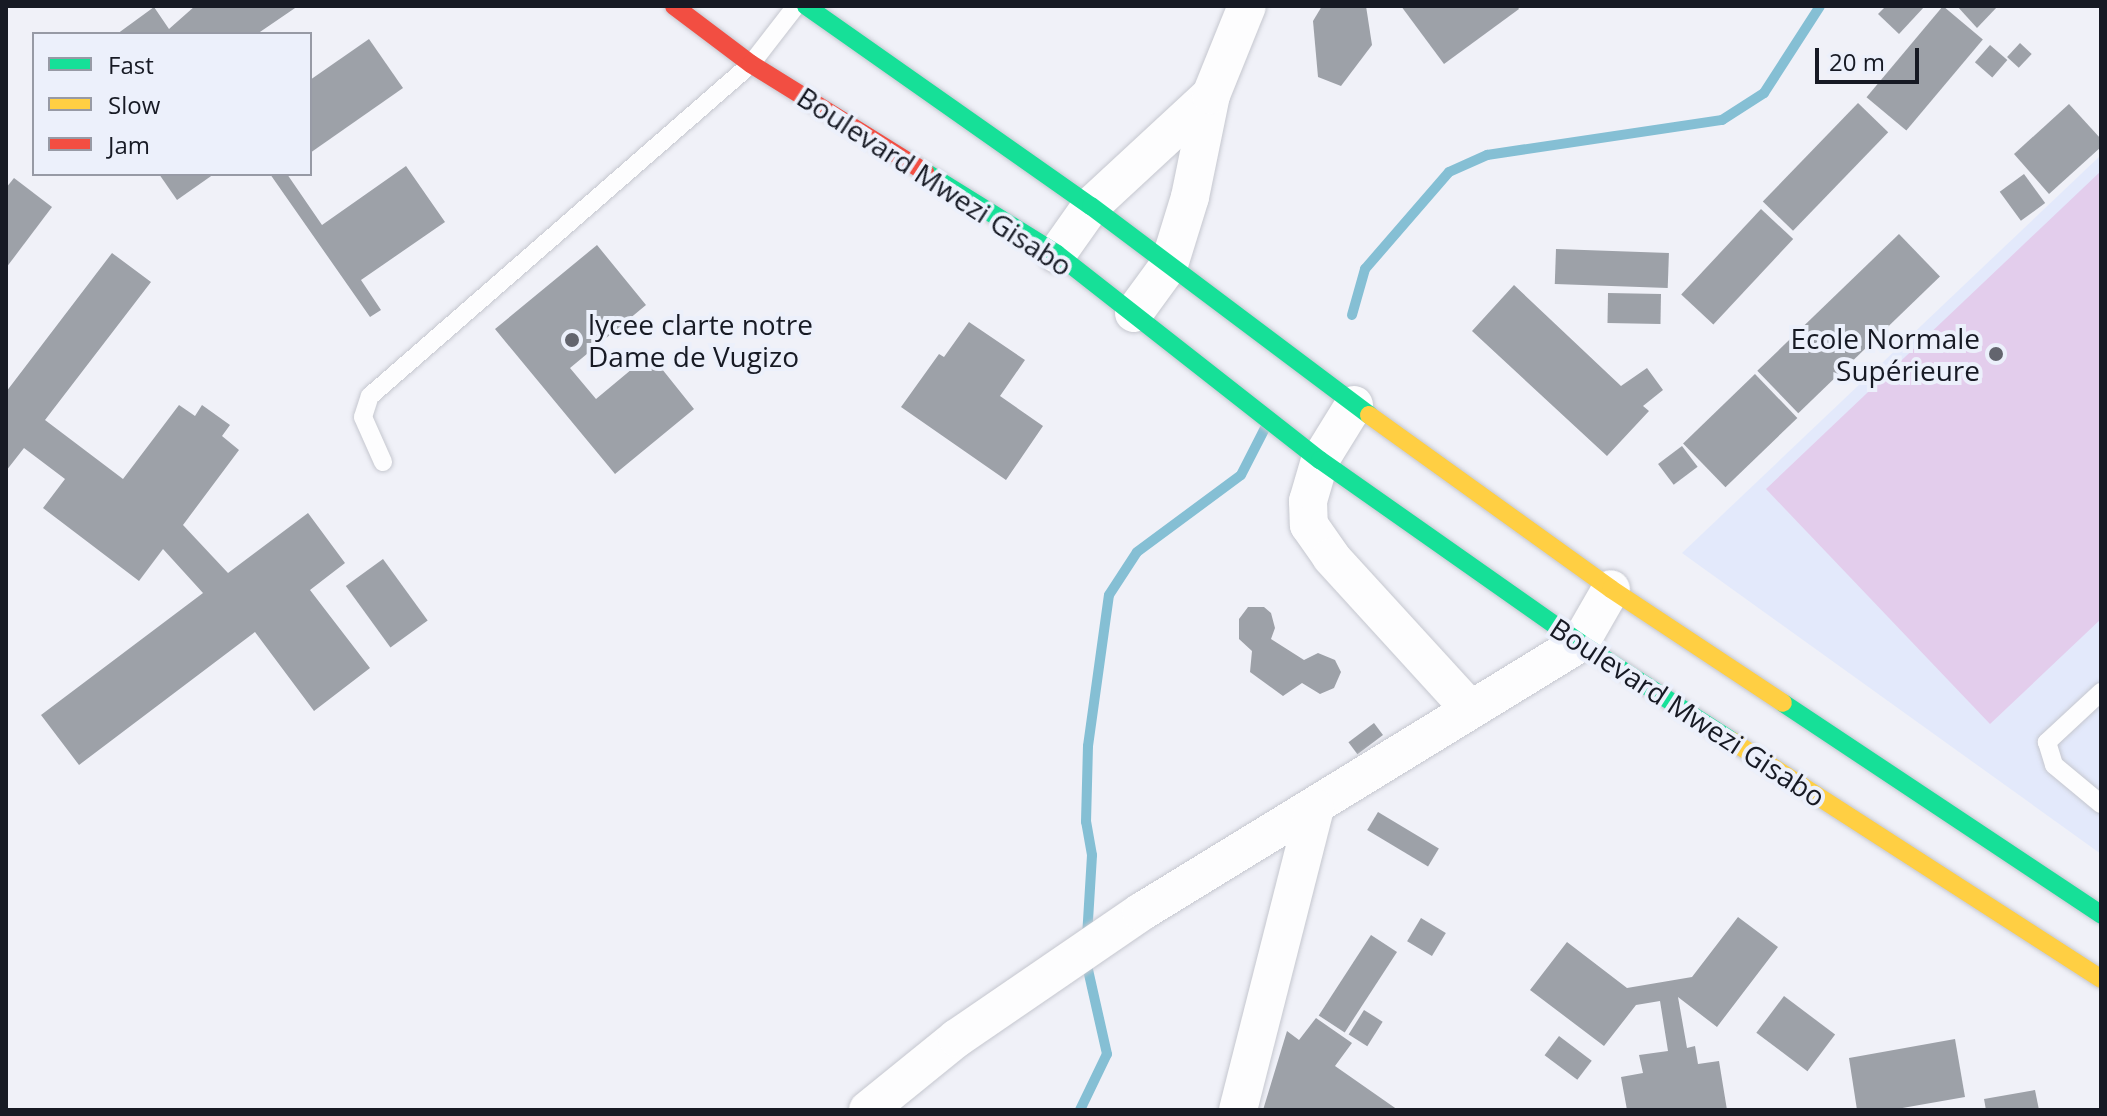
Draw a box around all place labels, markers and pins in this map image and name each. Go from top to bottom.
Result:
place label: lycee clarte notre Dame de Vugizo [588,307,813,373]
place label: Ecole Normale Supérieure [1790,321,1980,387]
marker: lycee clarte notre Dame de Vugizo [563,331,581,349]
marker: Ecole Normale Supérieure [1987,345,2005,363]

